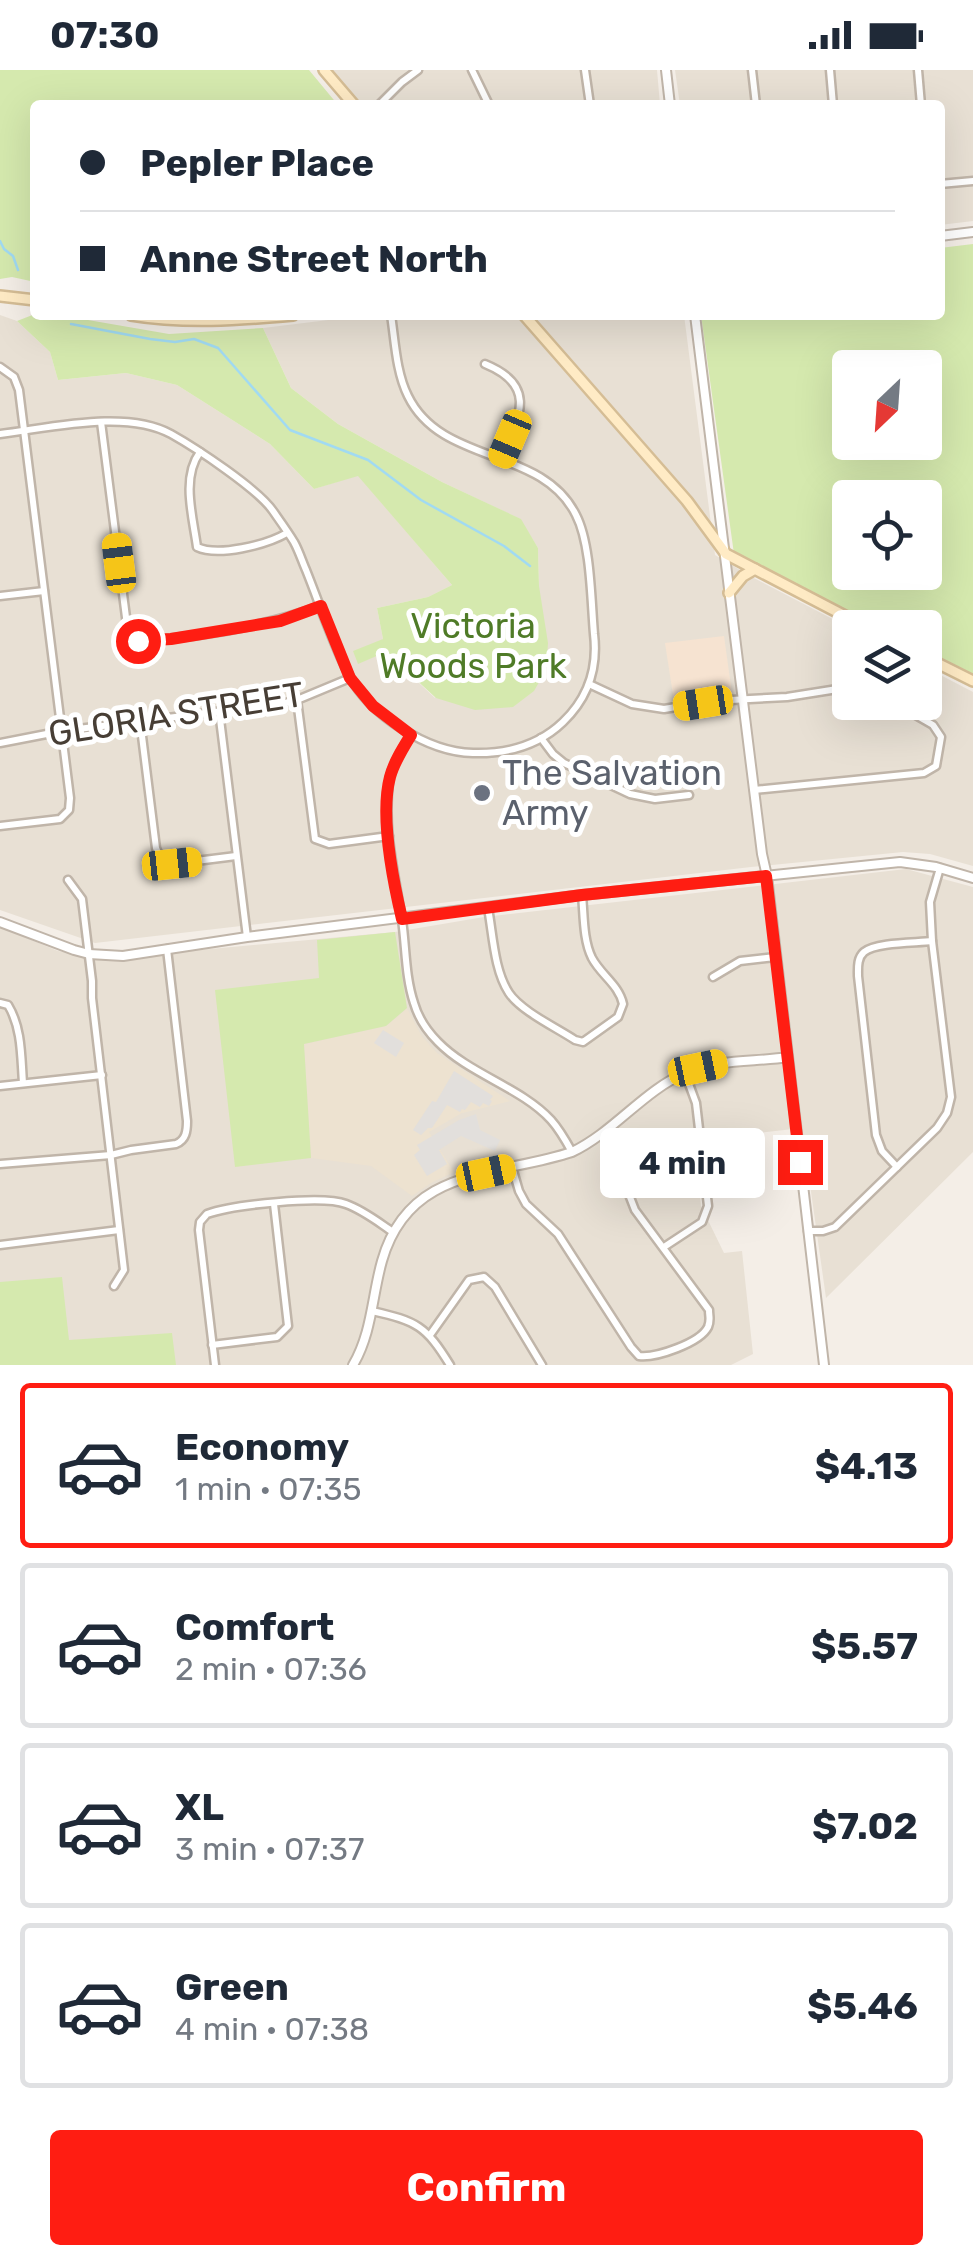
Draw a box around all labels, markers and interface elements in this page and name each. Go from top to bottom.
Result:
text: 07:30 [50,12,160,58]
text: Pepler Place [140,140,374,186]
text: Anne Street North [140,236,488,282]
north arrow [832,350,942,460]
map controls [832,350,942,720]
car [484,406,536,472]
button: locate [832,480,942,590]
car [100,531,138,595]
park label: Victoria Woods Park [379,605,567,687]
button: layers [832,610,942,720]
route start [116,619,161,664]
street label: GLORIA STREET [45,673,307,755]
car [671,683,735,723]
place label: The Salvation Army [502,752,722,834]
marker: The Salvation Army [471,782,493,804]
car [141,846,203,882]
car [666,1047,730,1089]
callout: 4 min [600,1127,765,1197]
route end [778,1140,823,1185]
text: 4 min [639,1144,726,1182]
car [454,1152,518,1194]
icon: car [55,1421,145,1511]
text: Economy [175,1424,349,1470]
text: $4.13 [815,1443,918,1489]
text: 1 min · 07:35 [175,1470,362,1508]
icon: car [55,1601,145,1691]
text: Comfort [175,1604,334,1650]
text: $5.57 [811,1623,918,1669]
text: 2 min · 07:36 [175,1650,367,1688]
icon: car [55,1781,145,1871]
text: XL [175,1784,224,1830]
text: $7.02 [812,1803,918,1849]
text: 3 min · 07:37 [175,1830,364,1868]
icon: car [55,1961,145,2051]
text: Green [175,1964,289,2010]
text: $5.46 [807,1983,918,2029]
text: 4 min · 07:38 [175,2010,369,2048]
button: Confirm [50,2130,923,2245]

